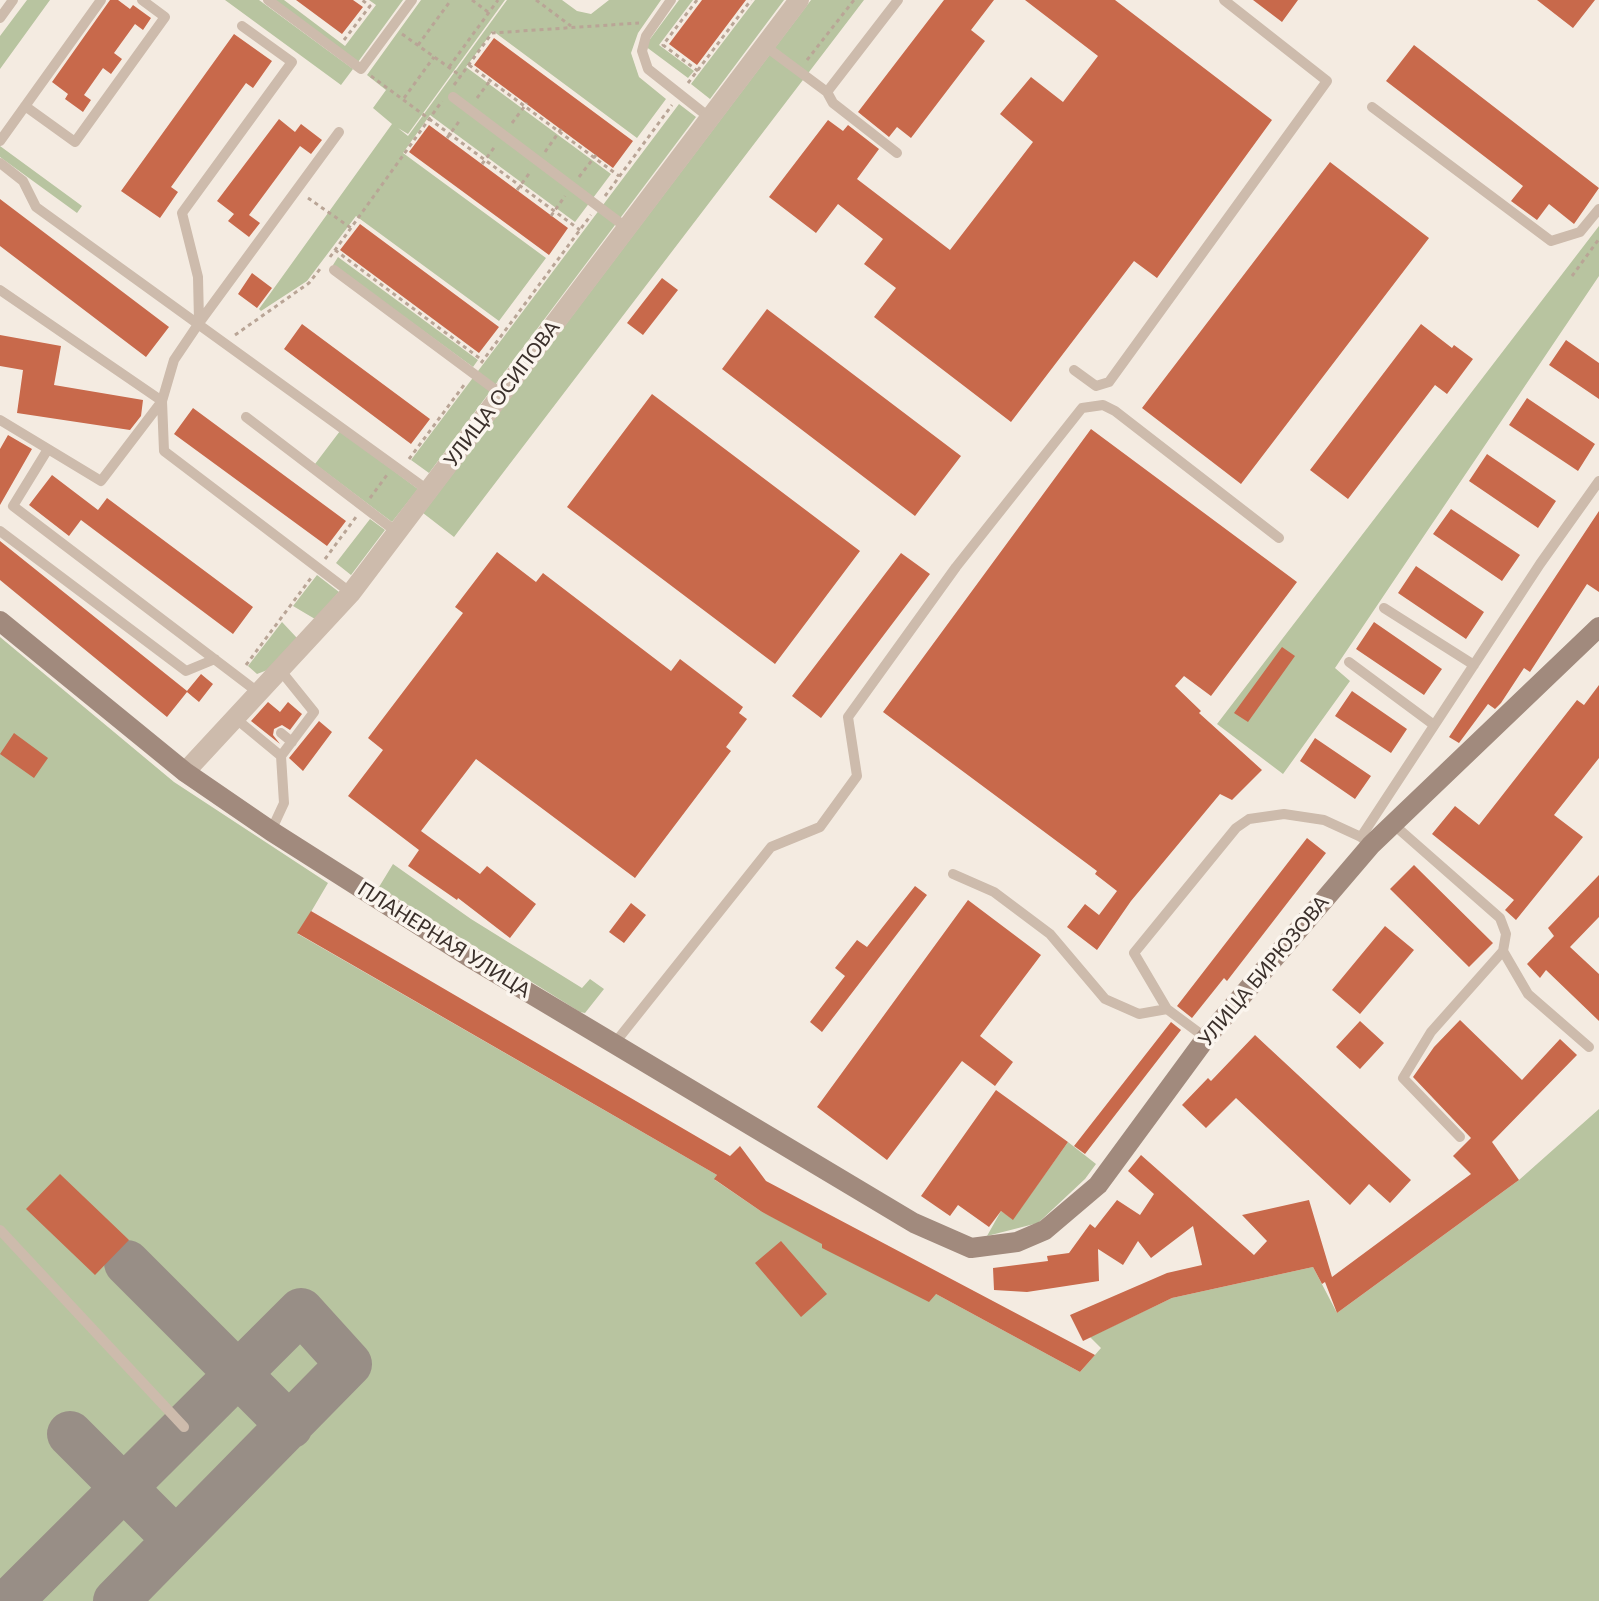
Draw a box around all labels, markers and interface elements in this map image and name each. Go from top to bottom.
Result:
street label: УЛИЦА ОСИПОВА [439,316,565,472]
street label: ПЛАНЕРНАЯ УЛИЦА [353,877,535,1003]
street label: УЛИЦА БИРЮЗОВА [1194,891,1334,1051]

